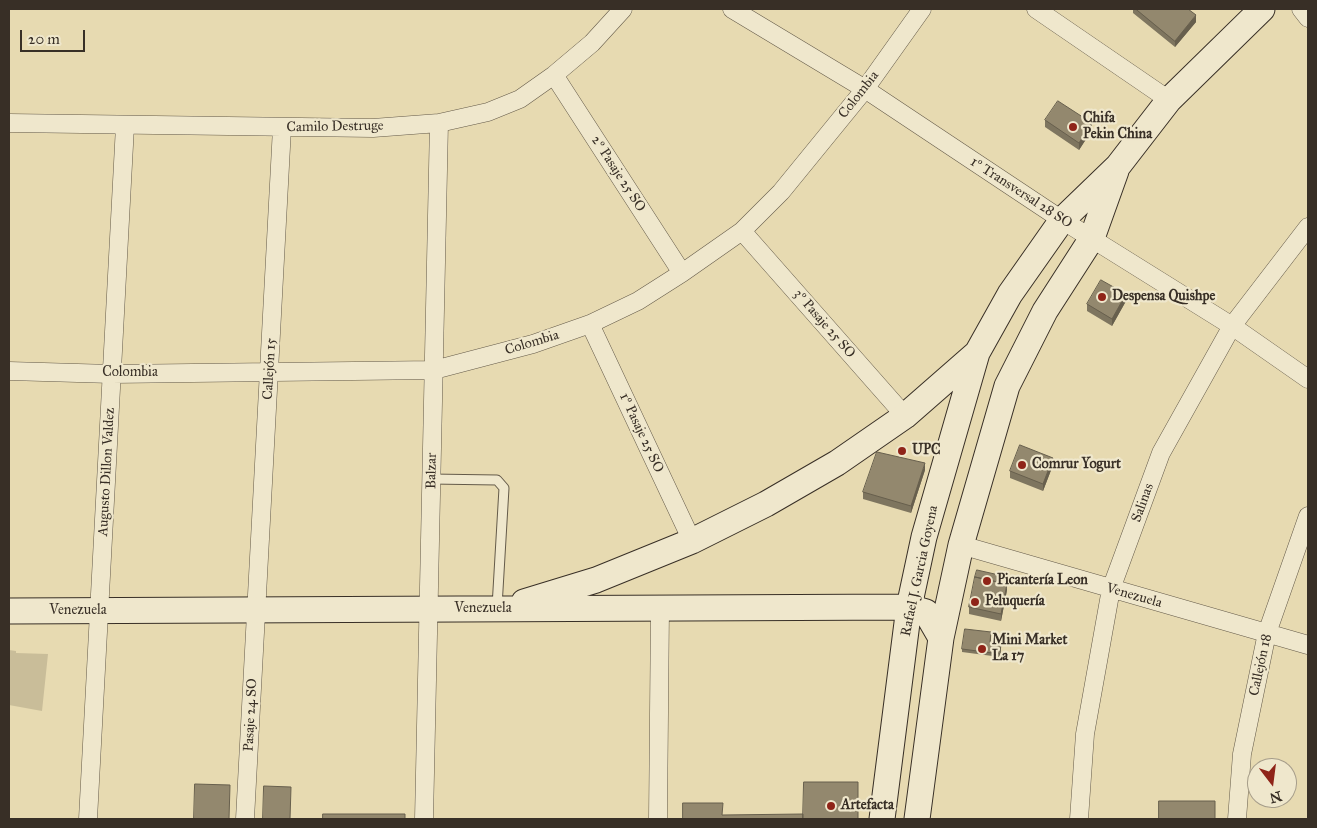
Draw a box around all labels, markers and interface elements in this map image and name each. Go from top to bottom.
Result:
scale bar [22,20,88,52]
text: 20 m [28,30,60,48]
street label: Colombia [835,68,883,122]
place label: Chifa Pekin China [1083,111,1152,144]
street label: Camilo Destruge [286,118,384,136]
marker: Chifa Pekin China [1067,121,1079,133]
street label: 2º Pasaje 25 SO [587,133,649,215]
street label: 1º Transversal 28 SO [967,154,1075,232]
street label: 3º Pasaje 25 SO [789,286,859,362]
place label: Despensa Quishpe [1112,289,1215,305]
marker: Despensa Quishpe [1096,291,1108,303]
street label: Colombia [503,327,561,359]
street label: Callejón 15 [260,338,280,400]
street label: Colombia [102,365,158,381]
street label: 1º Pasaje 25 SO [615,391,667,475]
street label: Augusto Dillon Valdez [95,407,119,537]
place label: UPC [912,443,941,459]
marker: UPC [896,445,908,457]
street label: Balzar [423,453,441,489]
place label: Comrur Yogurt [1032,457,1121,473]
marker: Comrur Yogurt [1016,459,1028,471]
street label: Salinas [1128,481,1158,525]
street label: Rafael J. Garcia Goyena [898,504,942,638]
place label: Picantería Leon [997,573,1088,589]
marker: Picantería Leon [981,575,993,587]
street label: Venezuela [1104,580,1164,612]
place label: Peluquería [985,594,1045,610]
marker: Peluquería [969,596,981,608]
street label: Venezuela [454,601,512,617]
street label: Venezuela [49,603,107,619]
street label: Callejón 18 [1246,632,1276,698]
place label: Mini Market La 17 [992,633,1067,666]
marker: Mini Market La 17 [976,643,988,655]
street label: Pasaje 24 SO [241,678,261,752]
north arrow [1247,758,1297,808]
text: N [1268,787,1284,807]
place label: Artefacta [841,798,894,814]
marker: Artefacta [825,800,837,812]

